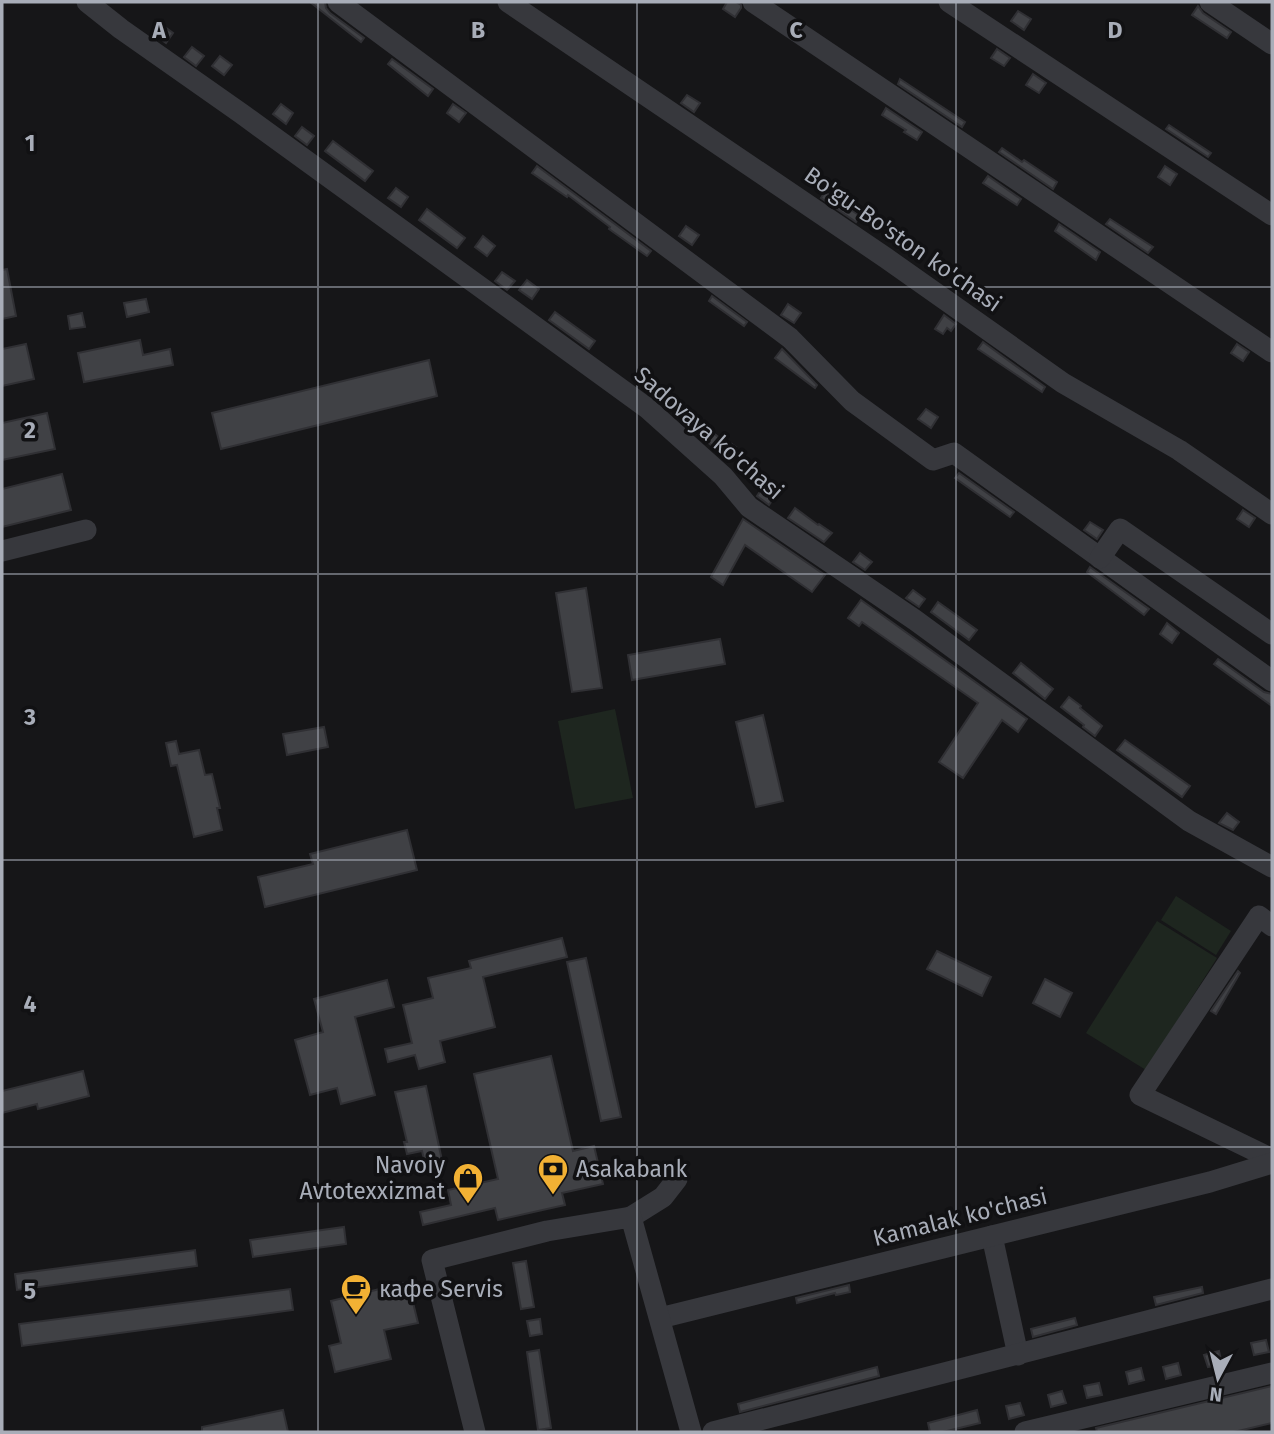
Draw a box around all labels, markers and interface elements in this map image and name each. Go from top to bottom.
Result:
text: A [151,16,166,44]
text: B [471,16,485,44]
text: C [789,16,803,44]
text: D [1108,16,1123,44]
text: 1 [25,129,35,157]
street label: Bo'gu-Bo'ston ko'chasi [799,160,1007,318]
street label: Sadovaya ko'chasi [629,361,789,505]
text: 2 [24,416,36,444]
text: 3 [23,703,36,731]
text: 4 [24,990,37,1018]
place label: Navoiy Avtotexxizmat [299,1151,446,1205]
bank icon: Asakabank [536,1152,570,1196]
place label: Asakabank [576,1155,688,1183]
shop icon: Navoiy Avtotexxizmat [451,1161,485,1205]
street label: Kamalak ko'chasi [870,1182,1050,1252]
cafe icon: кафе Servis [339,1272,373,1316]
place label: кафе Servis [379,1275,503,1303]
text: 5 [24,1277,36,1305]
north arrow [1183,1343,1253,1413]
text: N [1208,1382,1224,1407]

